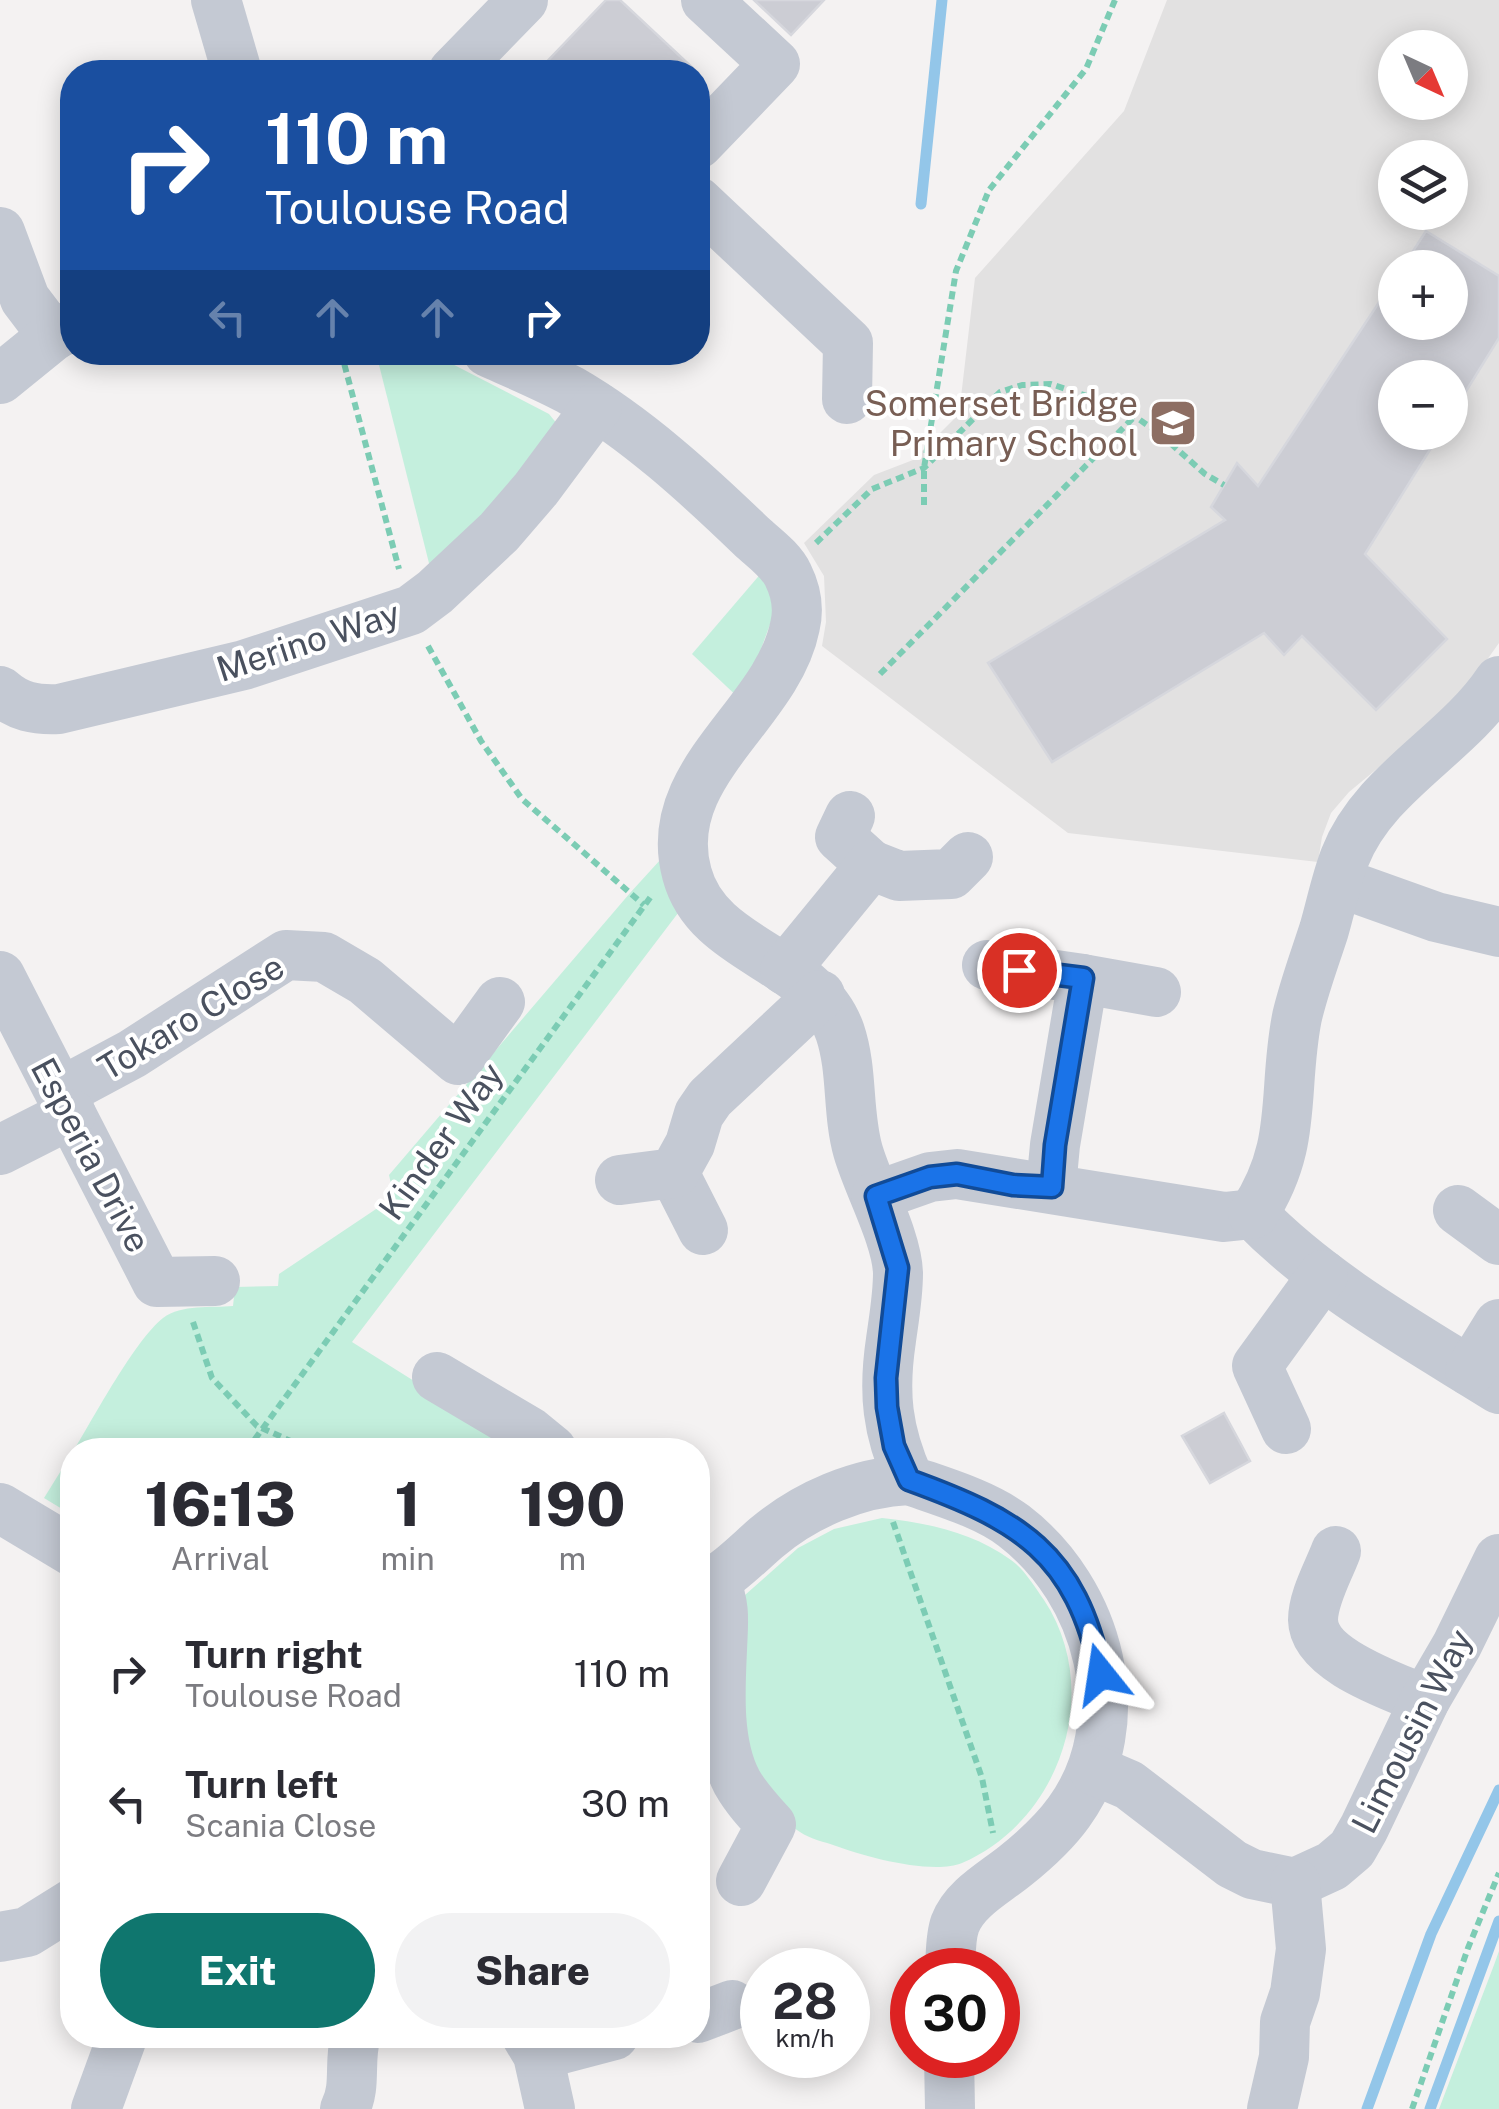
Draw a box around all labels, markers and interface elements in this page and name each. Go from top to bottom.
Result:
north arrow [1378,30,1468,120]
map controls [1378,30,1468,450]
text: 110 m [265,97,449,180]
icon: right [100,100,230,230]
button: layers [1378,140,1468,230]
text: Toulouse Road [265,181,570,234]
button: + [1378,250,1468,340]
icon: left [200,290,255,345]
icon: ahead [305,290,360,345]
icon: ahead [410,290,465,345]
icon: right [515,290,570,345]
button: − [1378,360,1468,450]
place label: Somerset Bridge Primary School [865,383,1138,464]
school or university icon: Somerset Bridge Primary School [1147,397,1199,449]
street label: Merino Way [211,592,405,690]
pin [977,928,1062,1013]
icon: arrive [992,943,1047,998]
street label: Tokaro Close [91,946,291,1088]
street label: Esperia Drive [23,1051,159,1259]
street label: Kinder Way [370,1054,512,1228]
text: 16:13 [145,1469,296,1540]
text: 1 [394,1469,421,1540]
text: 190 [519,1469,625,1540]
text: Arrival [171,1540,270,1577]
text: min [380,1540,435,1577]
text: m [559,1540,586,1577]
position arrow [1049,1622,1153,1726]
street label: Limousin Way [1343,1622,1481,1840]
text: Turn right [185,1632,363,1677]
icon: right [100,1646,155,1701]
text: 110 m [574,1651,670,1696]
text: Toulouse Road [185,1677,402,1714]
text: Turn left [185,1762,339,1807]
icon: left [100,1776,155,1831]
text: 30 m [581,1781,670,1826]
text: Scania Close [185,1807,376,1844]
button: Exit [100,1913,375,2028]
button: Share [395,1913,670,2028]
speed limit sign: 30 [890,1948,1020,2078]
text: 28 [772,1971,838,2030]
text: km/h [776,2023,834,2053]

